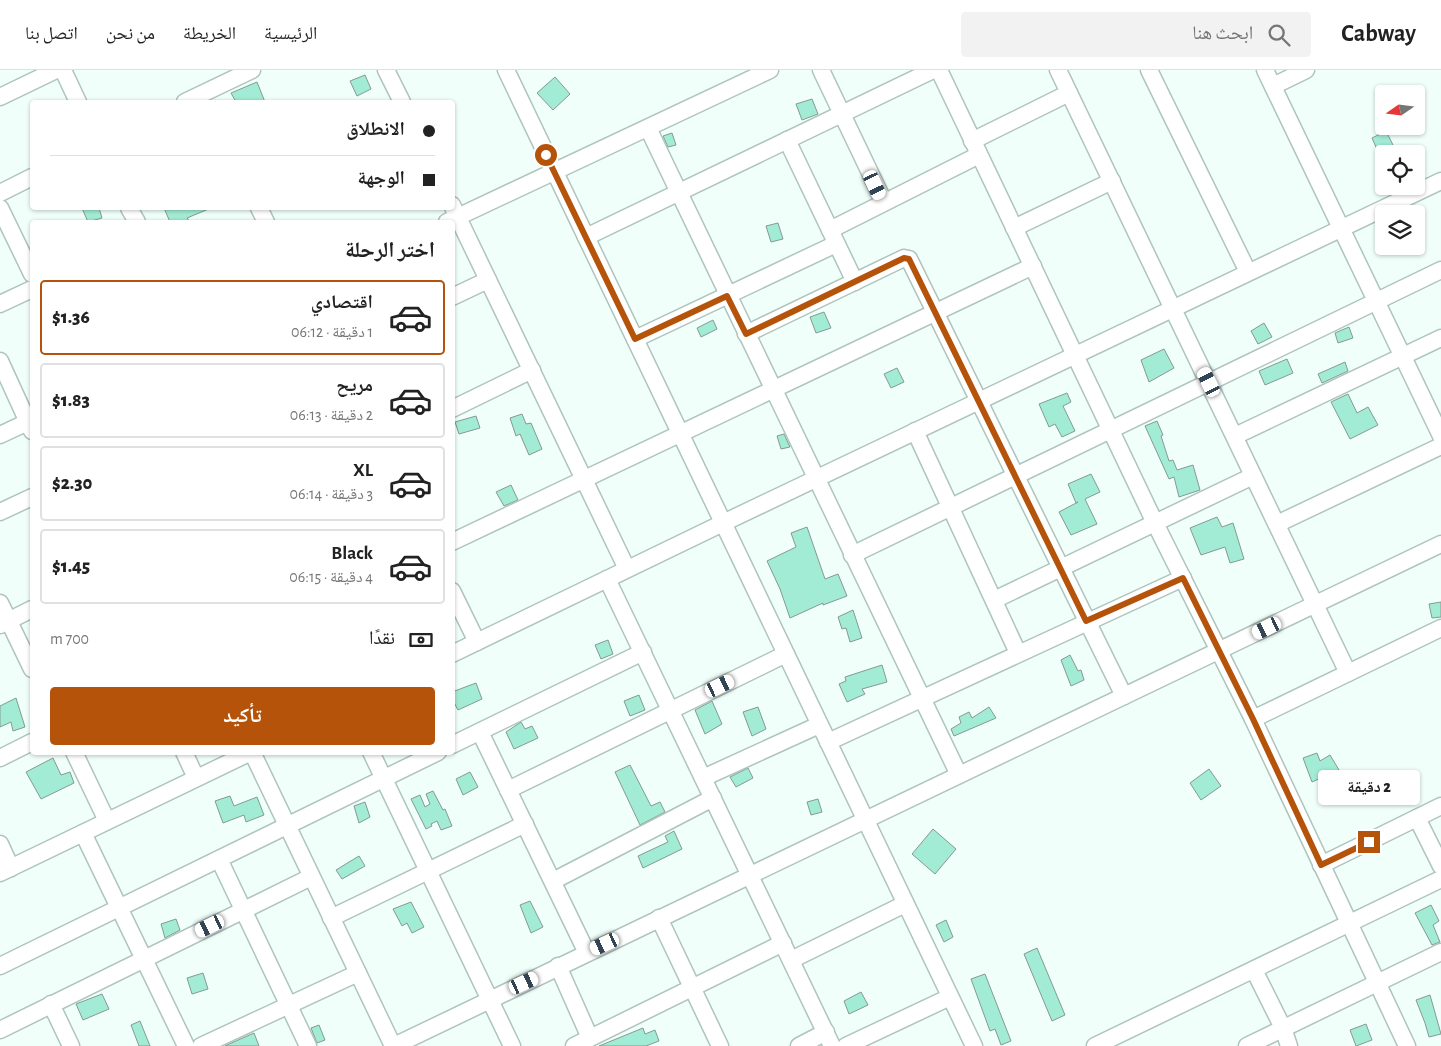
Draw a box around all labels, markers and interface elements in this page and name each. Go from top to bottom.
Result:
search box [961,12,1311,57]
icon: search [1265,21,1293,49]
text: Cabway [1341,22,1416,46]
text: ابحث هنا [1192,24,1253,43]
text: اتصل بنا [25,25,78,43]
text: من نحن [106,25,155,43]
text: الخريطة [183,25,236,43]
text: الرئيسية [264,25,317,43]
north arrow [1375,85,1425,135]
map controls [1375,85,1425,255]
text: الانطلاق [346,120,405,139]
route start [535,144,557,166]
button: locate [1375,145,1425,195]
car [861,168,888,202]
text: الوجهة [357,169,405,188]
button: layers [1375,205,1425,255]
text: اختر الرحلة [345,239,435,261]
text: اقتصادي [311,293,373,312]
icon: car [388,295,433,340]
text: $1.36 [52,308,90,327]
text: 1 دقيقة · 06:12 [291,324,373,340]
car [1195,365,1222,399]
text: مريح [336,376,373,395]
icon: car [388,378,433,423]
text: $1.83 [52,391,90,410]
text: 2 دقيقة · 06:13 [290,407,373,423]
text: XL [353,461,373,480]
icon: car [388,461,433,506]
text: $2.30 [52,474,92,493]
text: 3 دقيقة · 06:14 [289,486,373,502]
text: Black [331,544,373,563]
icon: car [388,544,433,589]
text: $1.45 [52,557,90,576]
text: 4 دقيقة · 06:15 [289,569,373,585]
car [1250,615,1283,641]
icon: cash [407,626,435,654]
text: نقدًا [369,629,395,648]
text: 700 m [50,631,89,647]
car [703,673,736,699]
button: تأكيد [50,687,435,745]
callout: 2 دقيقة [1318,770,1420,804]
text: 2 دقيقة [1347,779,1391,795]
route end [1358,831,1380,853]
car [193,913,226,939]
car [588,931,621,957]
car [507,970,540,996]

